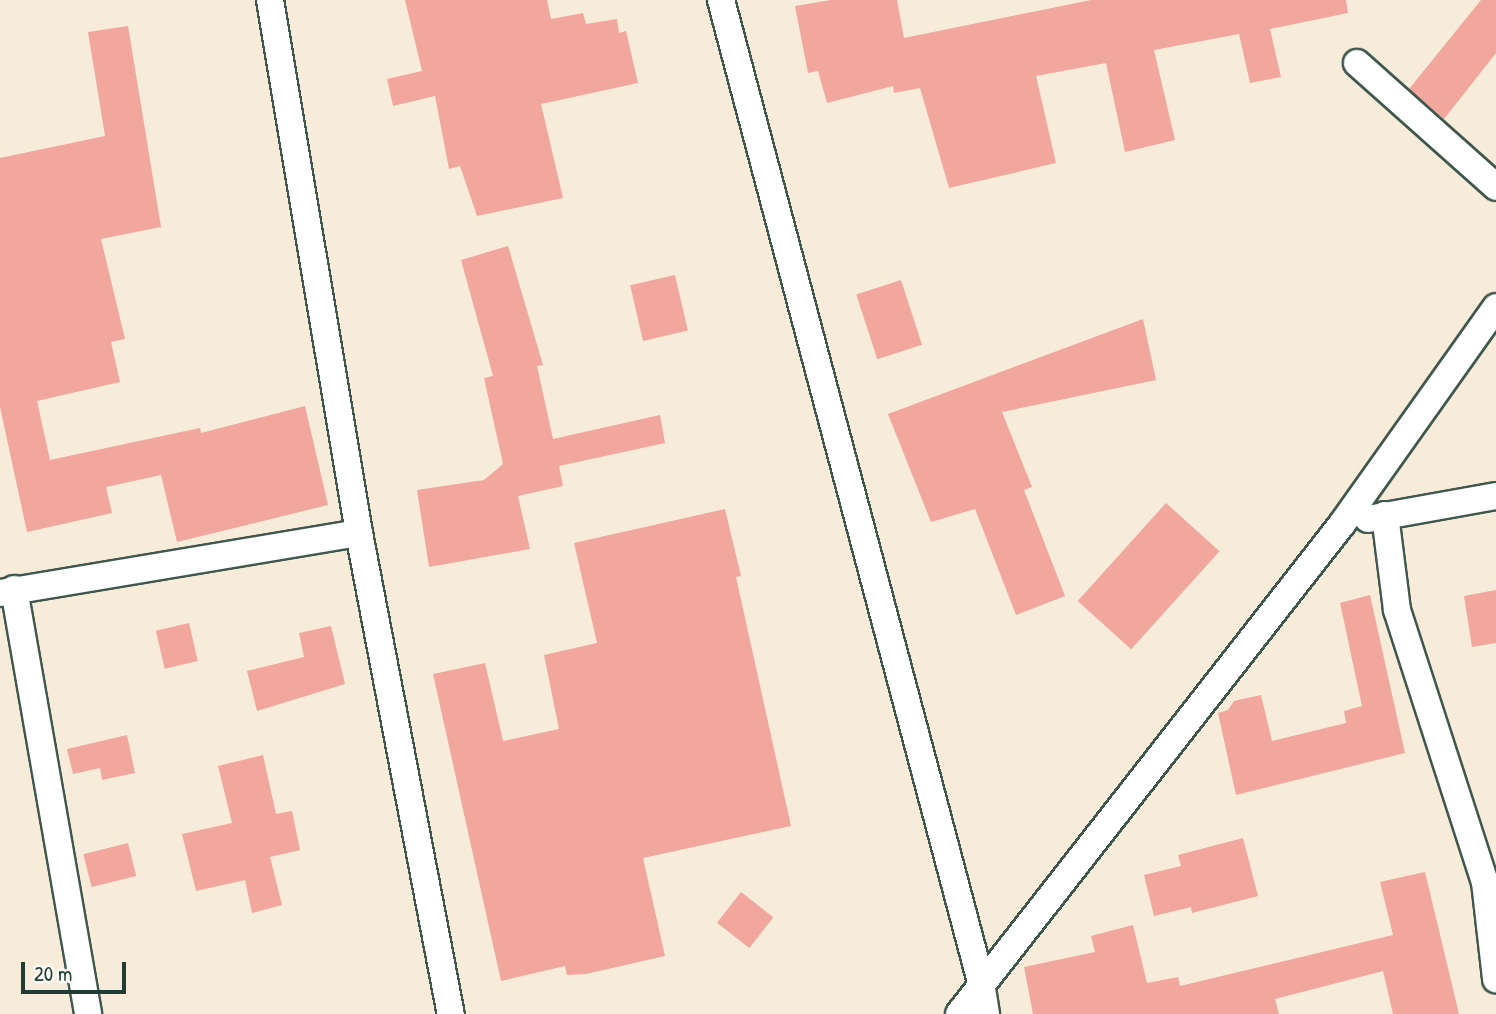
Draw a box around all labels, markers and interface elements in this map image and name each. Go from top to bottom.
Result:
scale bar [24,948,130,992]
text: 20 m [34,959,72,988]

